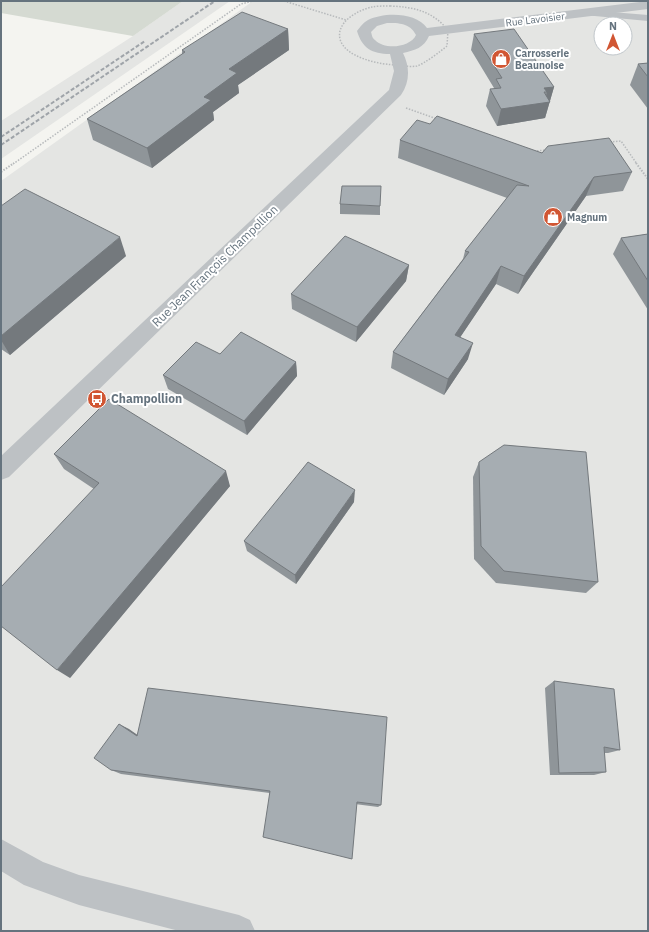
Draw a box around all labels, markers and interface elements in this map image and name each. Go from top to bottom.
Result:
street label: Rue Lavoisier [505,9,566,30]
north arrow [593,16,633,56]
text: N [609,19,617,33]
place label: Carrosserie Beaunoise [515,47,569,72]
shop icon: Carrosserie Beaunoise [490,48,512,70]
street label: Rue Jean François Champollion [149,202,281,330]
shop icon: Magnum [542,206,564,228]
place label: Magnum [567,211,607,224]
bus stop icon: Champollion [86,388,108,410]
place label: Champollion [111,391,182,406]

